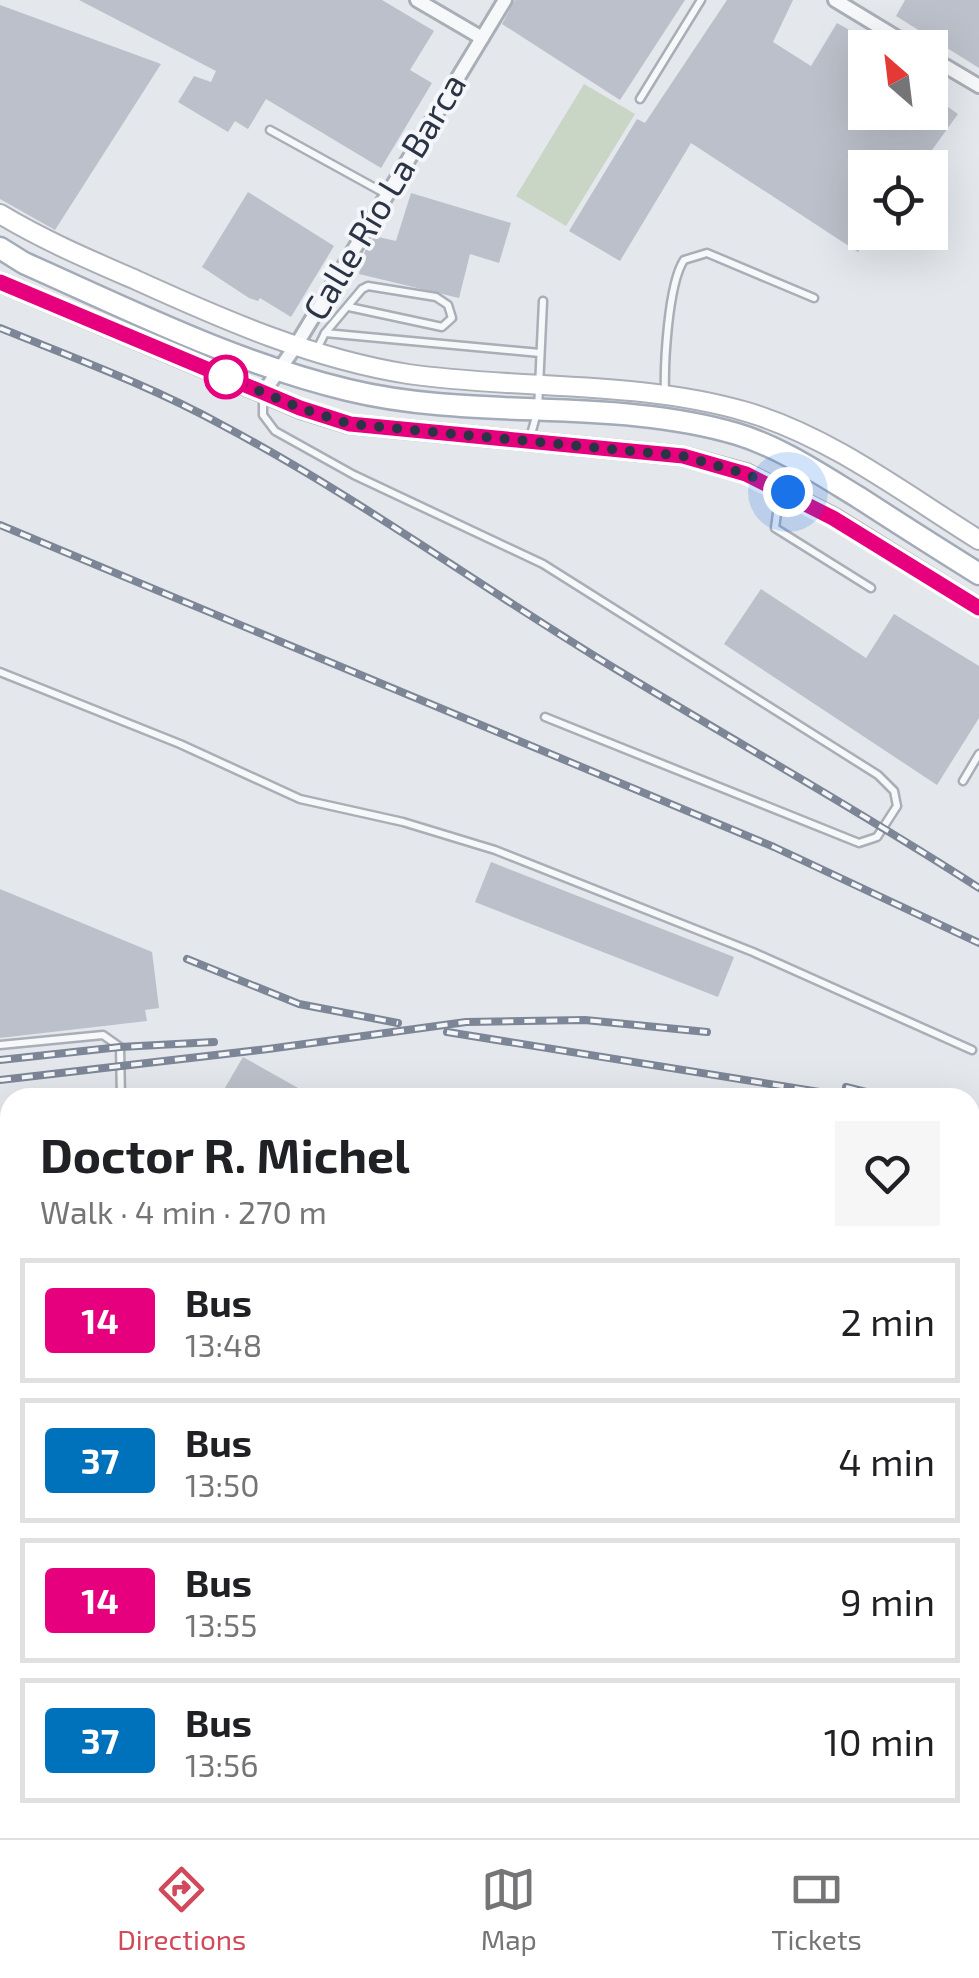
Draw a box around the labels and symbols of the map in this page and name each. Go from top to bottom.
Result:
north arrow [848,30,948,130]
street label: Calle Río La Barca [293,65,474,327]
unlabelled marker [205,356,247,398]
your location [763,467,813,517]

